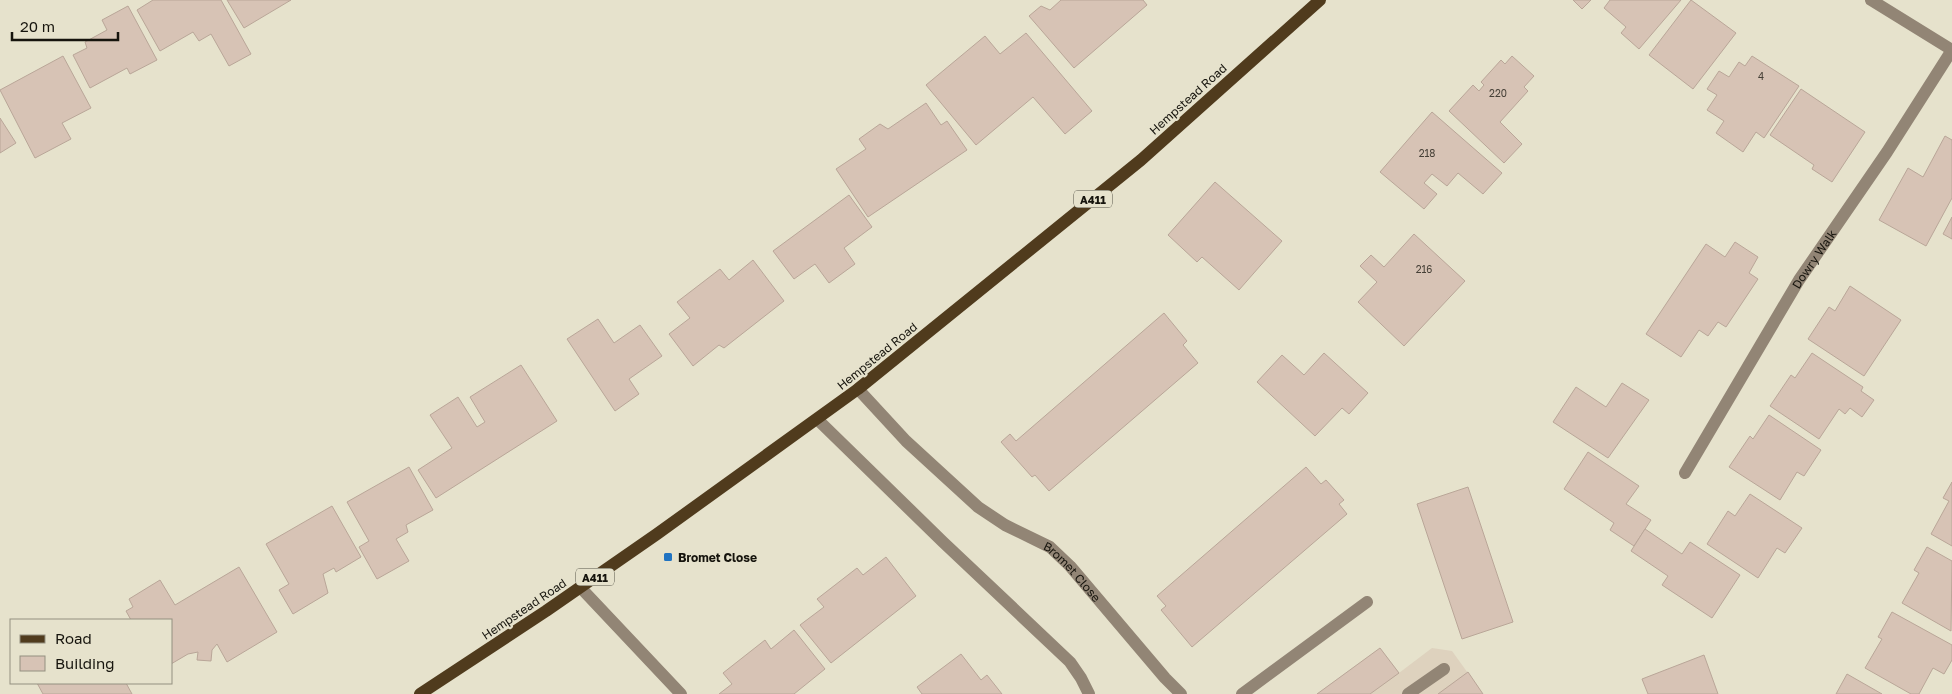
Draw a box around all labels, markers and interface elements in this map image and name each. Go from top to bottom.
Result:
scale bar [12,10,119,42]
text: 20 m [20,17,55,35]
street label: Hempstead Road [1146,60,1230,138]
house number: 4 [1758,70,1764,82]
house number: 220 [1489,87,1507,99]
house number: 218 [1419,147,1435,159]
road number: A411 [1074,190,1112,208]
street label: Dowry Walk [1788,226,1839,291]
house number: 216 [1416,263,1432,275]
street label: Hempstead Road [834,319,920,393]
street label: Bromet Close [1041,538,1104,605]
place label: Bromet Close [678,550,757,565]
marker: Bromet Close [662,551,674,563]
road number: A411 [576,568,614,586]
street label: Hempstead Road [479,575,569,643]
legend [10,619,172,684]
text: Road [55,629,92,647]
text: Building [55,654,115,672]

